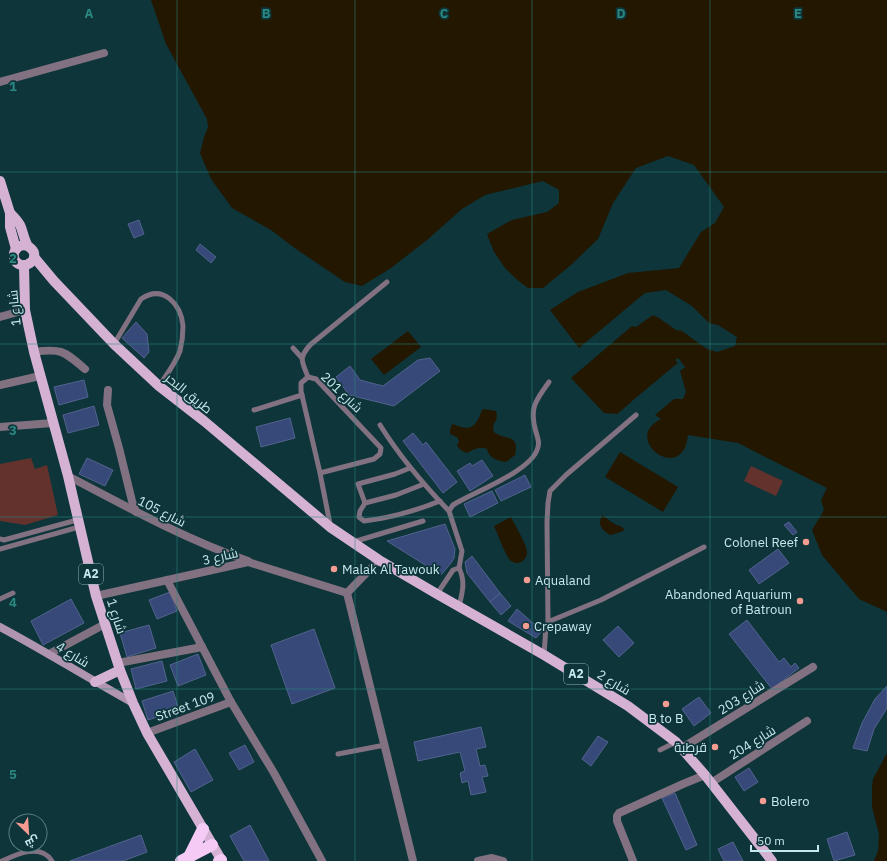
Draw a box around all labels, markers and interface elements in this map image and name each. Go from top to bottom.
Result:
text: A [85,5,94,22]
text: B [262,5,271,22]
text: C [440,5,449,22]
text: D [616,5,626,22]
text: E [794,5,802,22]
text: 1 [9,78,17,95]
text: 2 [9,250,17,267]
street label: شارع 1 [4,289,25,327]
street label: شارع 201 [317,368,366,416]
street label: طريق البحر [161,369,216,417]
text: 3 [9,422,17,439]
street label: شارع 105 [135,492,189,531]
place label: Colonel Reef [724,534,798,551]
marker: Colonel Reef [801,537,811,547]
street label: شارع 3 [201,544,240,569]
place label: Malak Al Tawouk [342,561,440,578]
road number: A2 [79,564,103,584]
marker: Malak Al Tawouk [329,564,339,574]
place label: Aqualand [535,572,591,589]
marker: Aqualand [522,575,532,585]
place label: Abandoned Aquarium of Batroun [665,586,792,618]
text: 4 [9,594,17,611]
street label: شارع 1 [103,596,130,636]
marker: Abandoned Aquarium of Batroun [795,596,805,606]
place label: Crepaway [534,618,592,635]
marker: Crepaway [521,621,531,631]
street label: شارع 4 [53,638,93,671]
road number: A2 [564,664,588,684]
street label: شارع 2 [594,666,634,699]
street label: شارع 203 [715,677,768,718]
street label: Street 109 [153,688,217,725]
marker: B to B [661,699,671,709]
place label: B to B [649,710,683,727]
street label: شارع 204 [726,722,779,763]
place label: قرطبة [674,739,707,756]
marker: قرطبة [710,742,720,752]
text: 5 [9,766,17,783]
place label: Bolero [771,793,809,810]
marker: Bolero [758,796,768,806]
north arrow [8,813,48,853]
scale bar [751,827,818,853]
text: ش [23,833,42,851]
text: 50 m [757,833,785,848]

